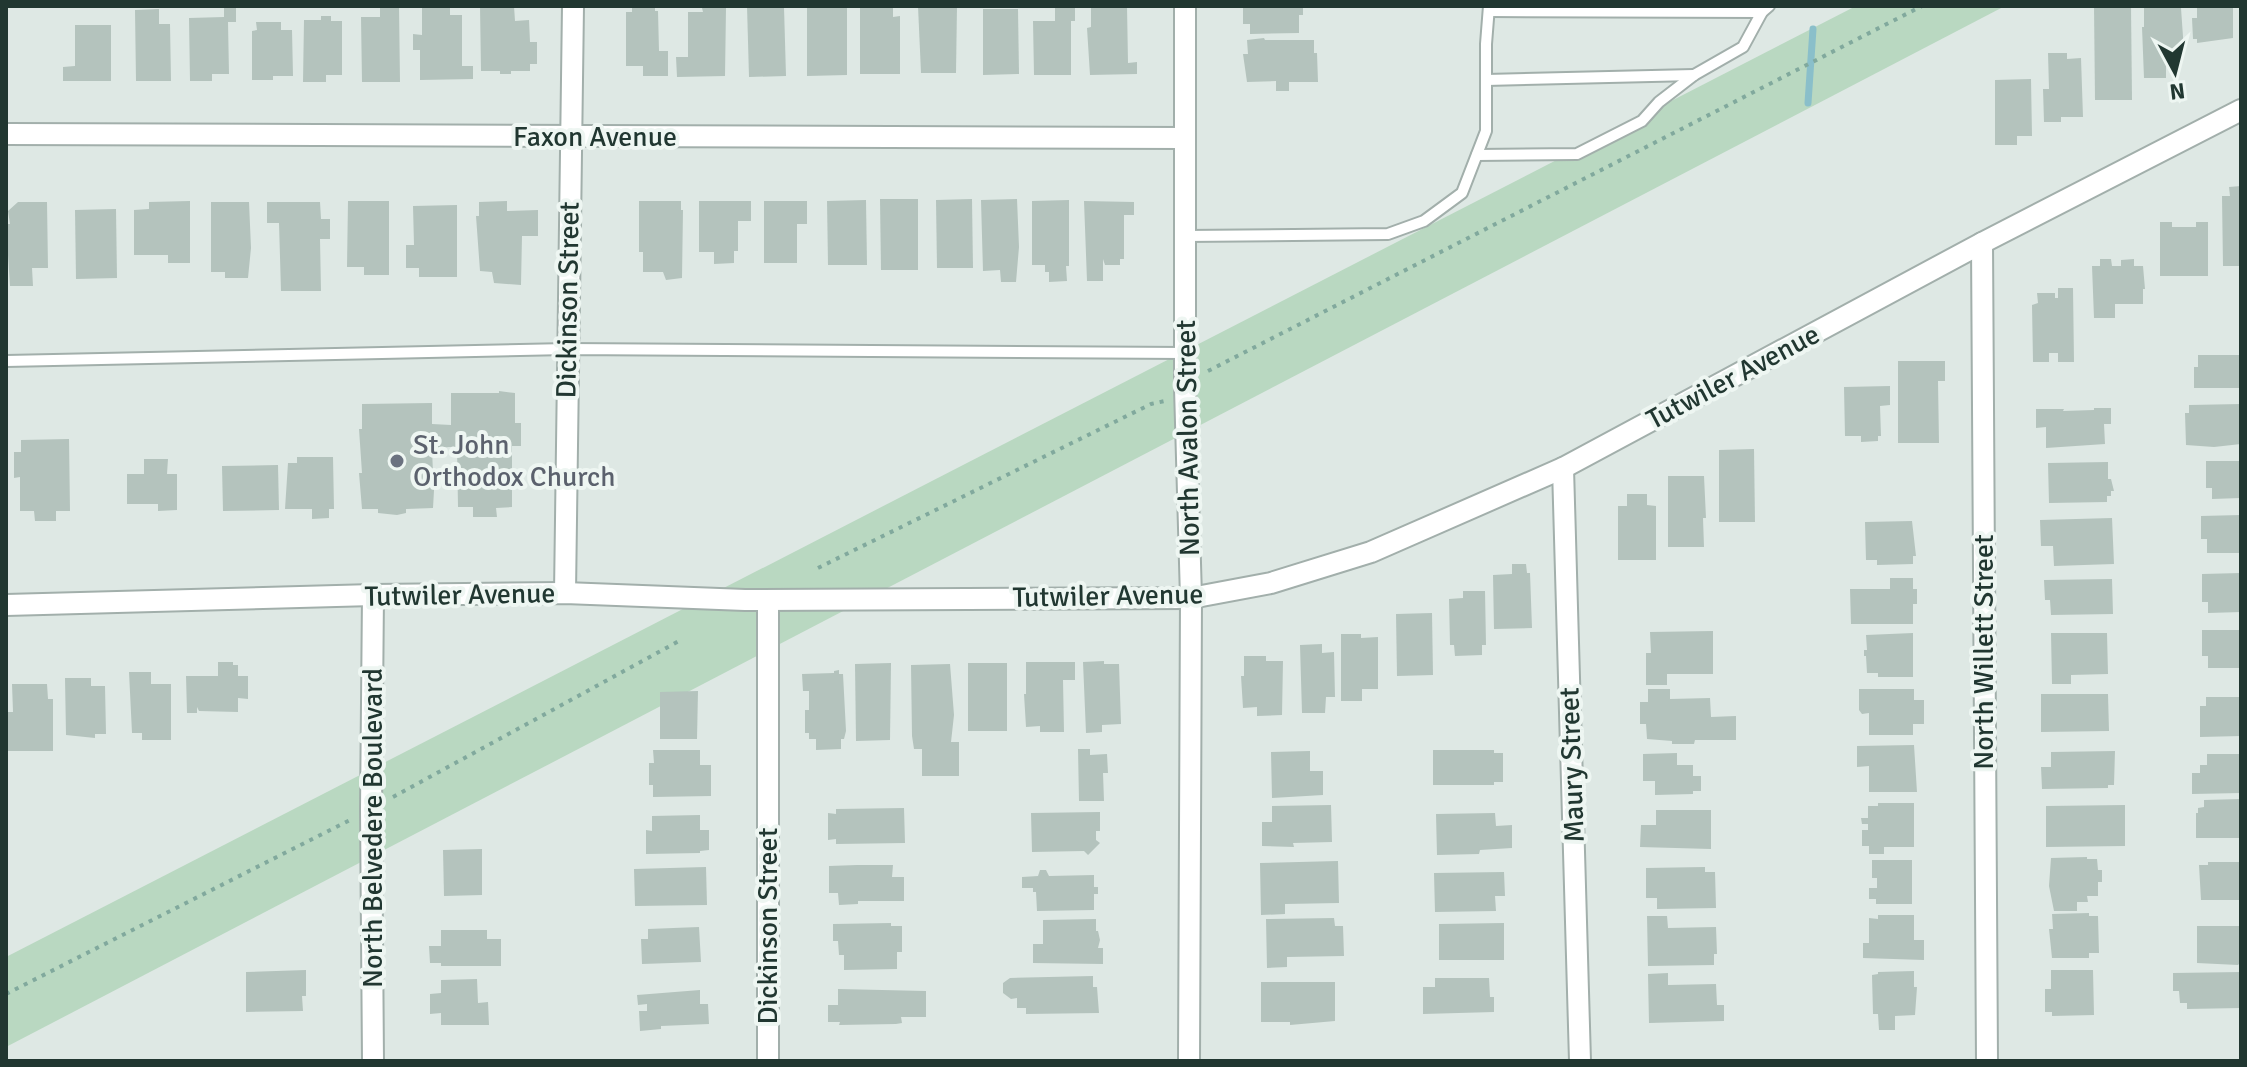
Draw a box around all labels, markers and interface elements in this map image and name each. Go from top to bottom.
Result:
north arrow [2135,32,2215,112]
text: N [2168,77,2187,106]
street label: Faxon Avenue [513,120,677,154]
street label: Dickinson Street [549,201,587,399]
street label: Tutwiler Avenue [1641,317,1825,437]
street label: North Avalon Street [1169,319,1207,556]
place label: St. John Orthodox Church [413,428,616,494]
marker: St. John Orthodox Church [388,452,406,470]
street label: North Willett Street [1967,534,2001,770]
street label: Tutwiler Avenue [364,576,556,614]
street label: Tutwiler Avenue [1012,577,1204,615]
street label: North Belvedere Boulevard [356,668,390,988]
street label: Maury Street [1552,687,1592,843]
street label: Dickinson Street [751,827,785,1024]

